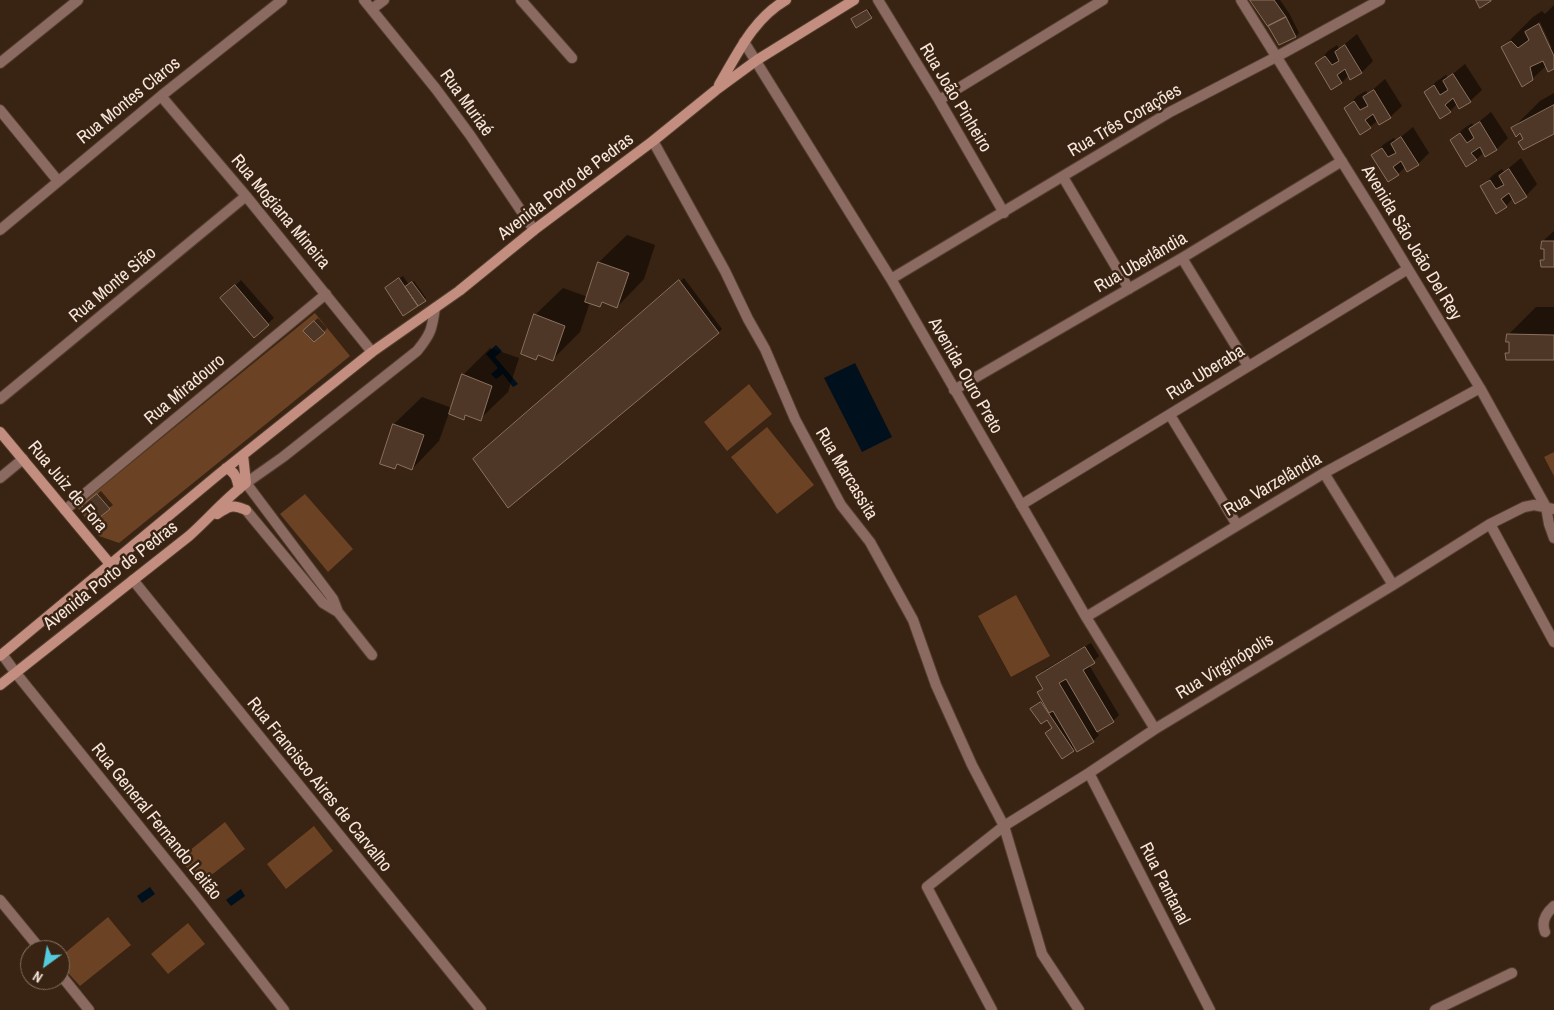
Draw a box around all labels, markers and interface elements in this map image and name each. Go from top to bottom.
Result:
street label: Rua João Pinheiro [914,40,996,156]
street label: Rua Montes Claros [73,53,185,149]
street label: Rua Muriaé [435,65,497,141]
street label: Rua Três Corações [1064,80,1186,162]
street label: Avenida Porto de Pedras [494,129,638,245]
street label: Rua Mogiana Mineira [226,150,334,274]
street label: Avenida São João Del Rey [1356,162,1466,324]
street label: Rua Uberlândia [1091,228,1191,298]
street label: Rua Monte Sião [65,242,161,328]
street label: Avenida Ouro Preto [923,314,1007,438]
street label: Rua Uberaba [1163,341,1249,405]
street label: Rua Miradouro [140,350,230,430]
street label: Rua Marcassita [810,424,882,524]
street label: Rua Juiz de Fora [23,437,111,537]
street label: Rua Varzelândia [1220,448,1326,522]
street label: Avenida Porto de Pedras [39,517,183,635]
street label: Rua Virginópolis [1172,629,1278,705]
street label: Rua Francisco Aires de Carvalho [242,693,396,877]
street label: Rua General Fernando Leitão [86,739,226,905]
street label: Rua Pantanal [1134,839,1194,929]
north arrow [20,940,70,990]
text: N [29,967,46,987]

